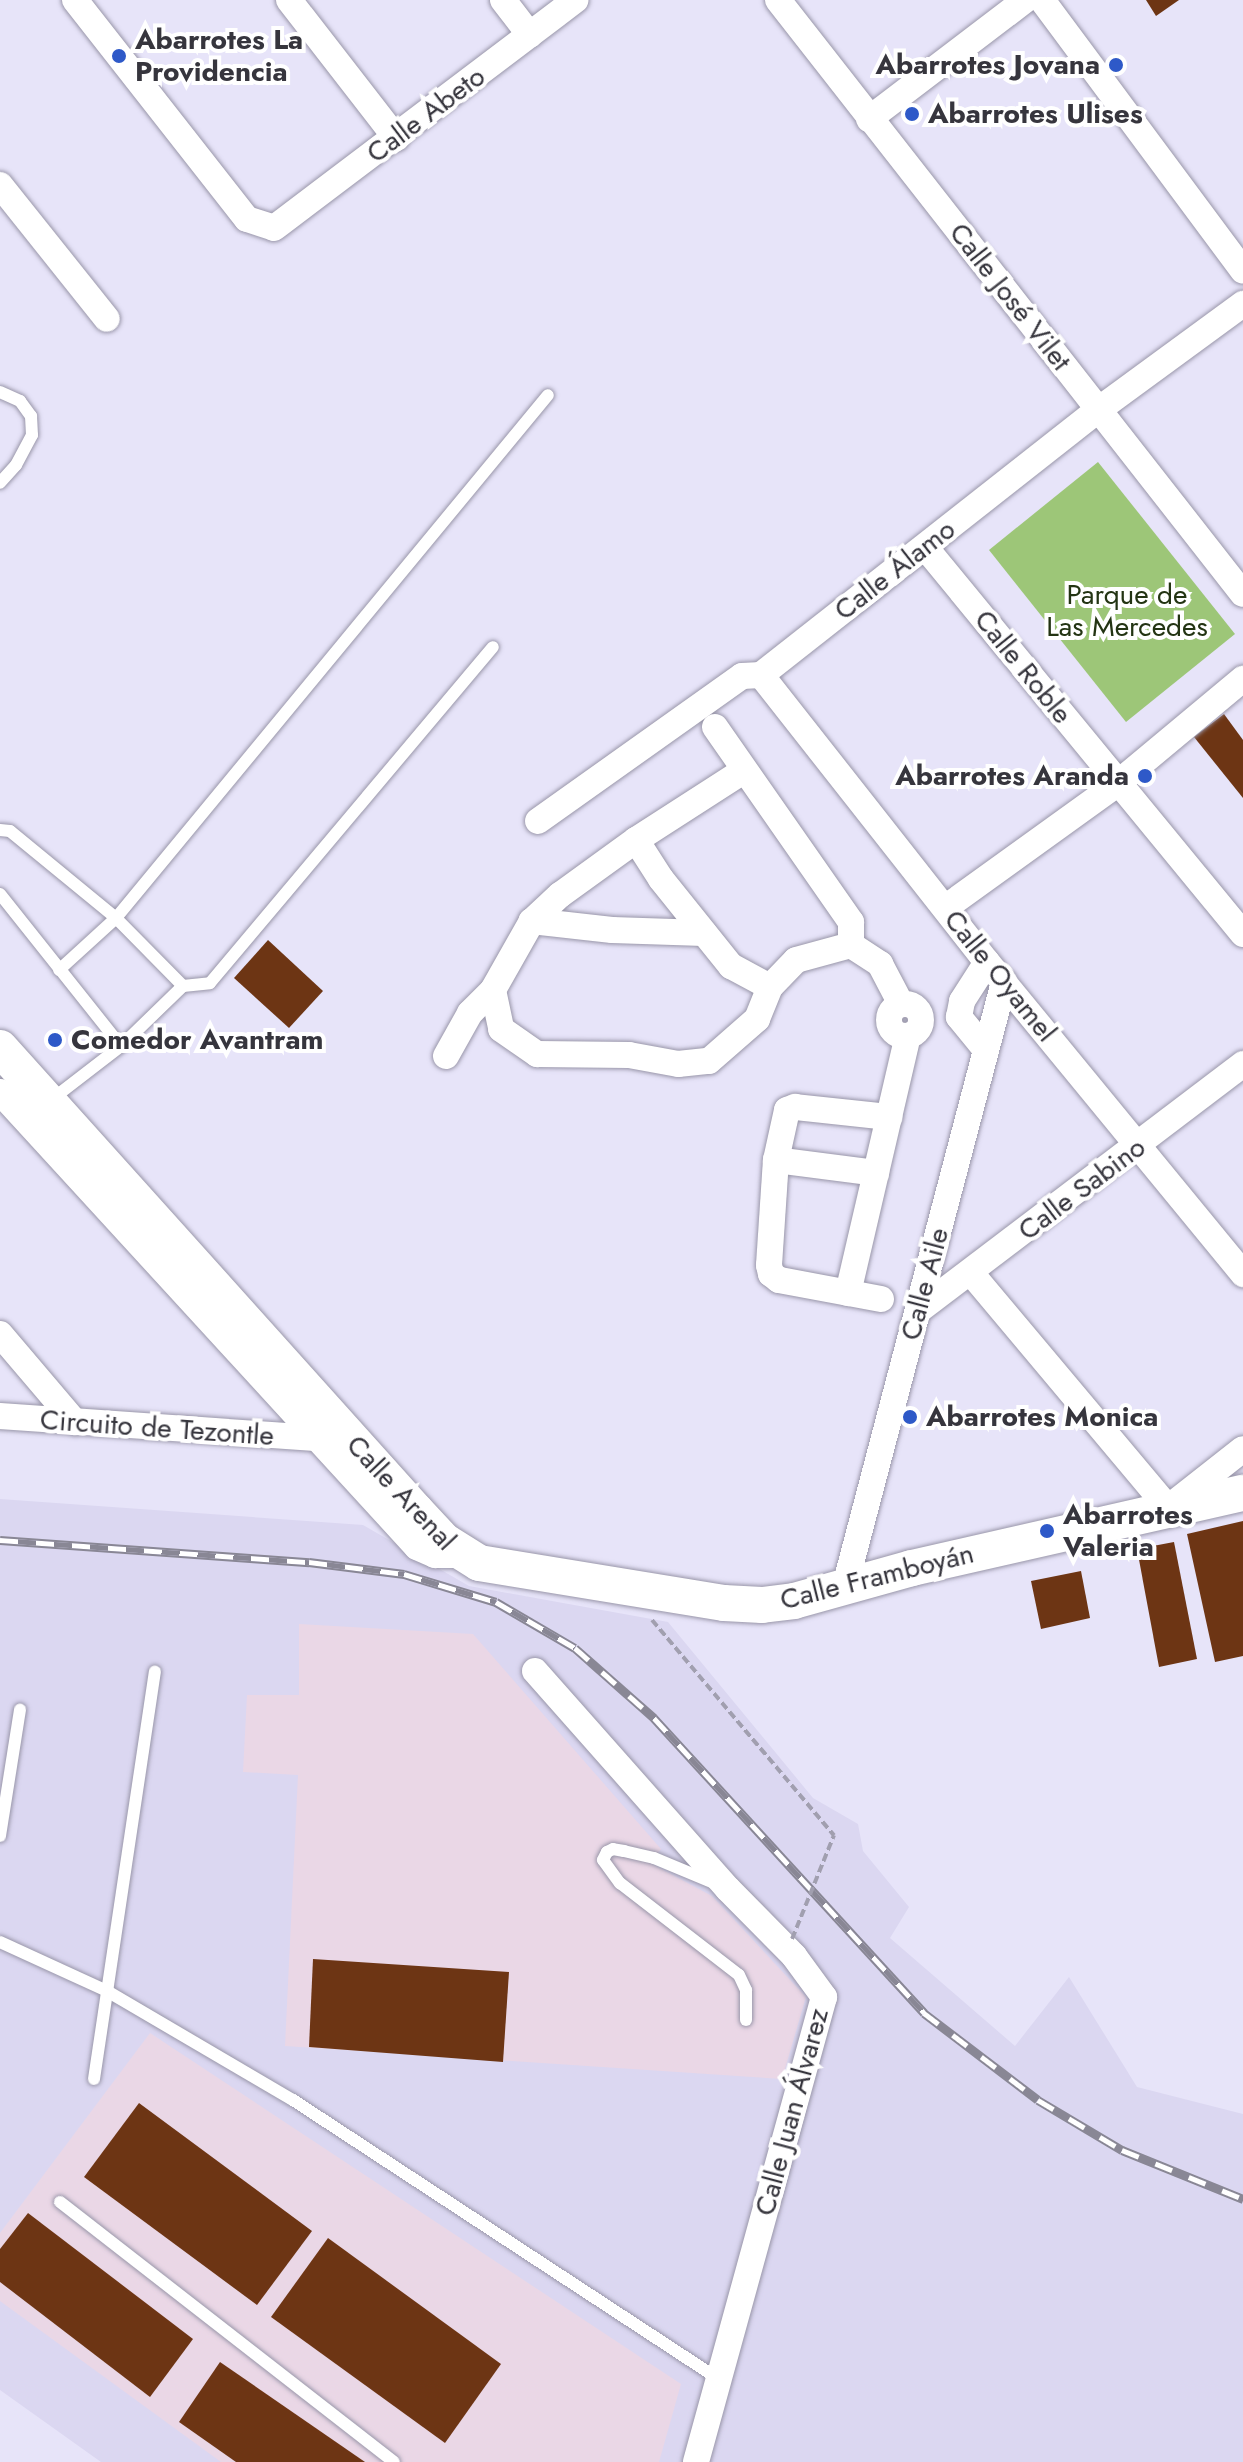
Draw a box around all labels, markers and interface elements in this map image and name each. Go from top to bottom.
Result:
place label: Abarrotes La Providencia [135,23,303,89]
marker: Abarrotes La Providencia [110,47,128,65]
place label: Abarrotes Jovana [875,48,1100,82]
marker: Abarrotes Jovana [1107,56,1125,74]
street label: Calle Abeto [360,60,492,170]
place label: Abarrotes Ulises [928,97,1143,131]
marker: Abarrotes Ulises [903,105,921,123]
street label: Calle José Vilet [942,217,1078,377]
street label: Calle Álamo [828,512,962,628]
park label: Parque de Las Mercedes [1046,578,1208,644]
street label: Calle Roble [967,604,1079,730]
place label: Abarrotes Aranda [895,759,1129,793]
marker: Abarrotes Aranda [1136,767,1154,785]
street label: Calle Oyamel [937,903,1063,1049]
place label: Comedor Avantram [71,1023,323,1057]
marker: Comedor Avantram [46,1031,64,1049]
street label: Calle Sabino [1012,1130,1152,1248]
street label: Calle Aile [894,1224,956,1344]
place label: Abarrotes Monica [926,1400,1158,1434]
street label: Circuito de Tezontle [39,1403,275,1453]
marker: Abarrotes Monica [901,1408,919,1426]
street label: Calle Arenal [339,1429,463,1557]
place label: Abarrotes Valeria [1063,1498,1193,1564]
marker: Abarrotes Valeria [1038,1522,1056,1540]
street label: Calle Framboyán [777,1537,977,1617]
street label: Calle Juan Álvarez [748,2005,836,2219]

